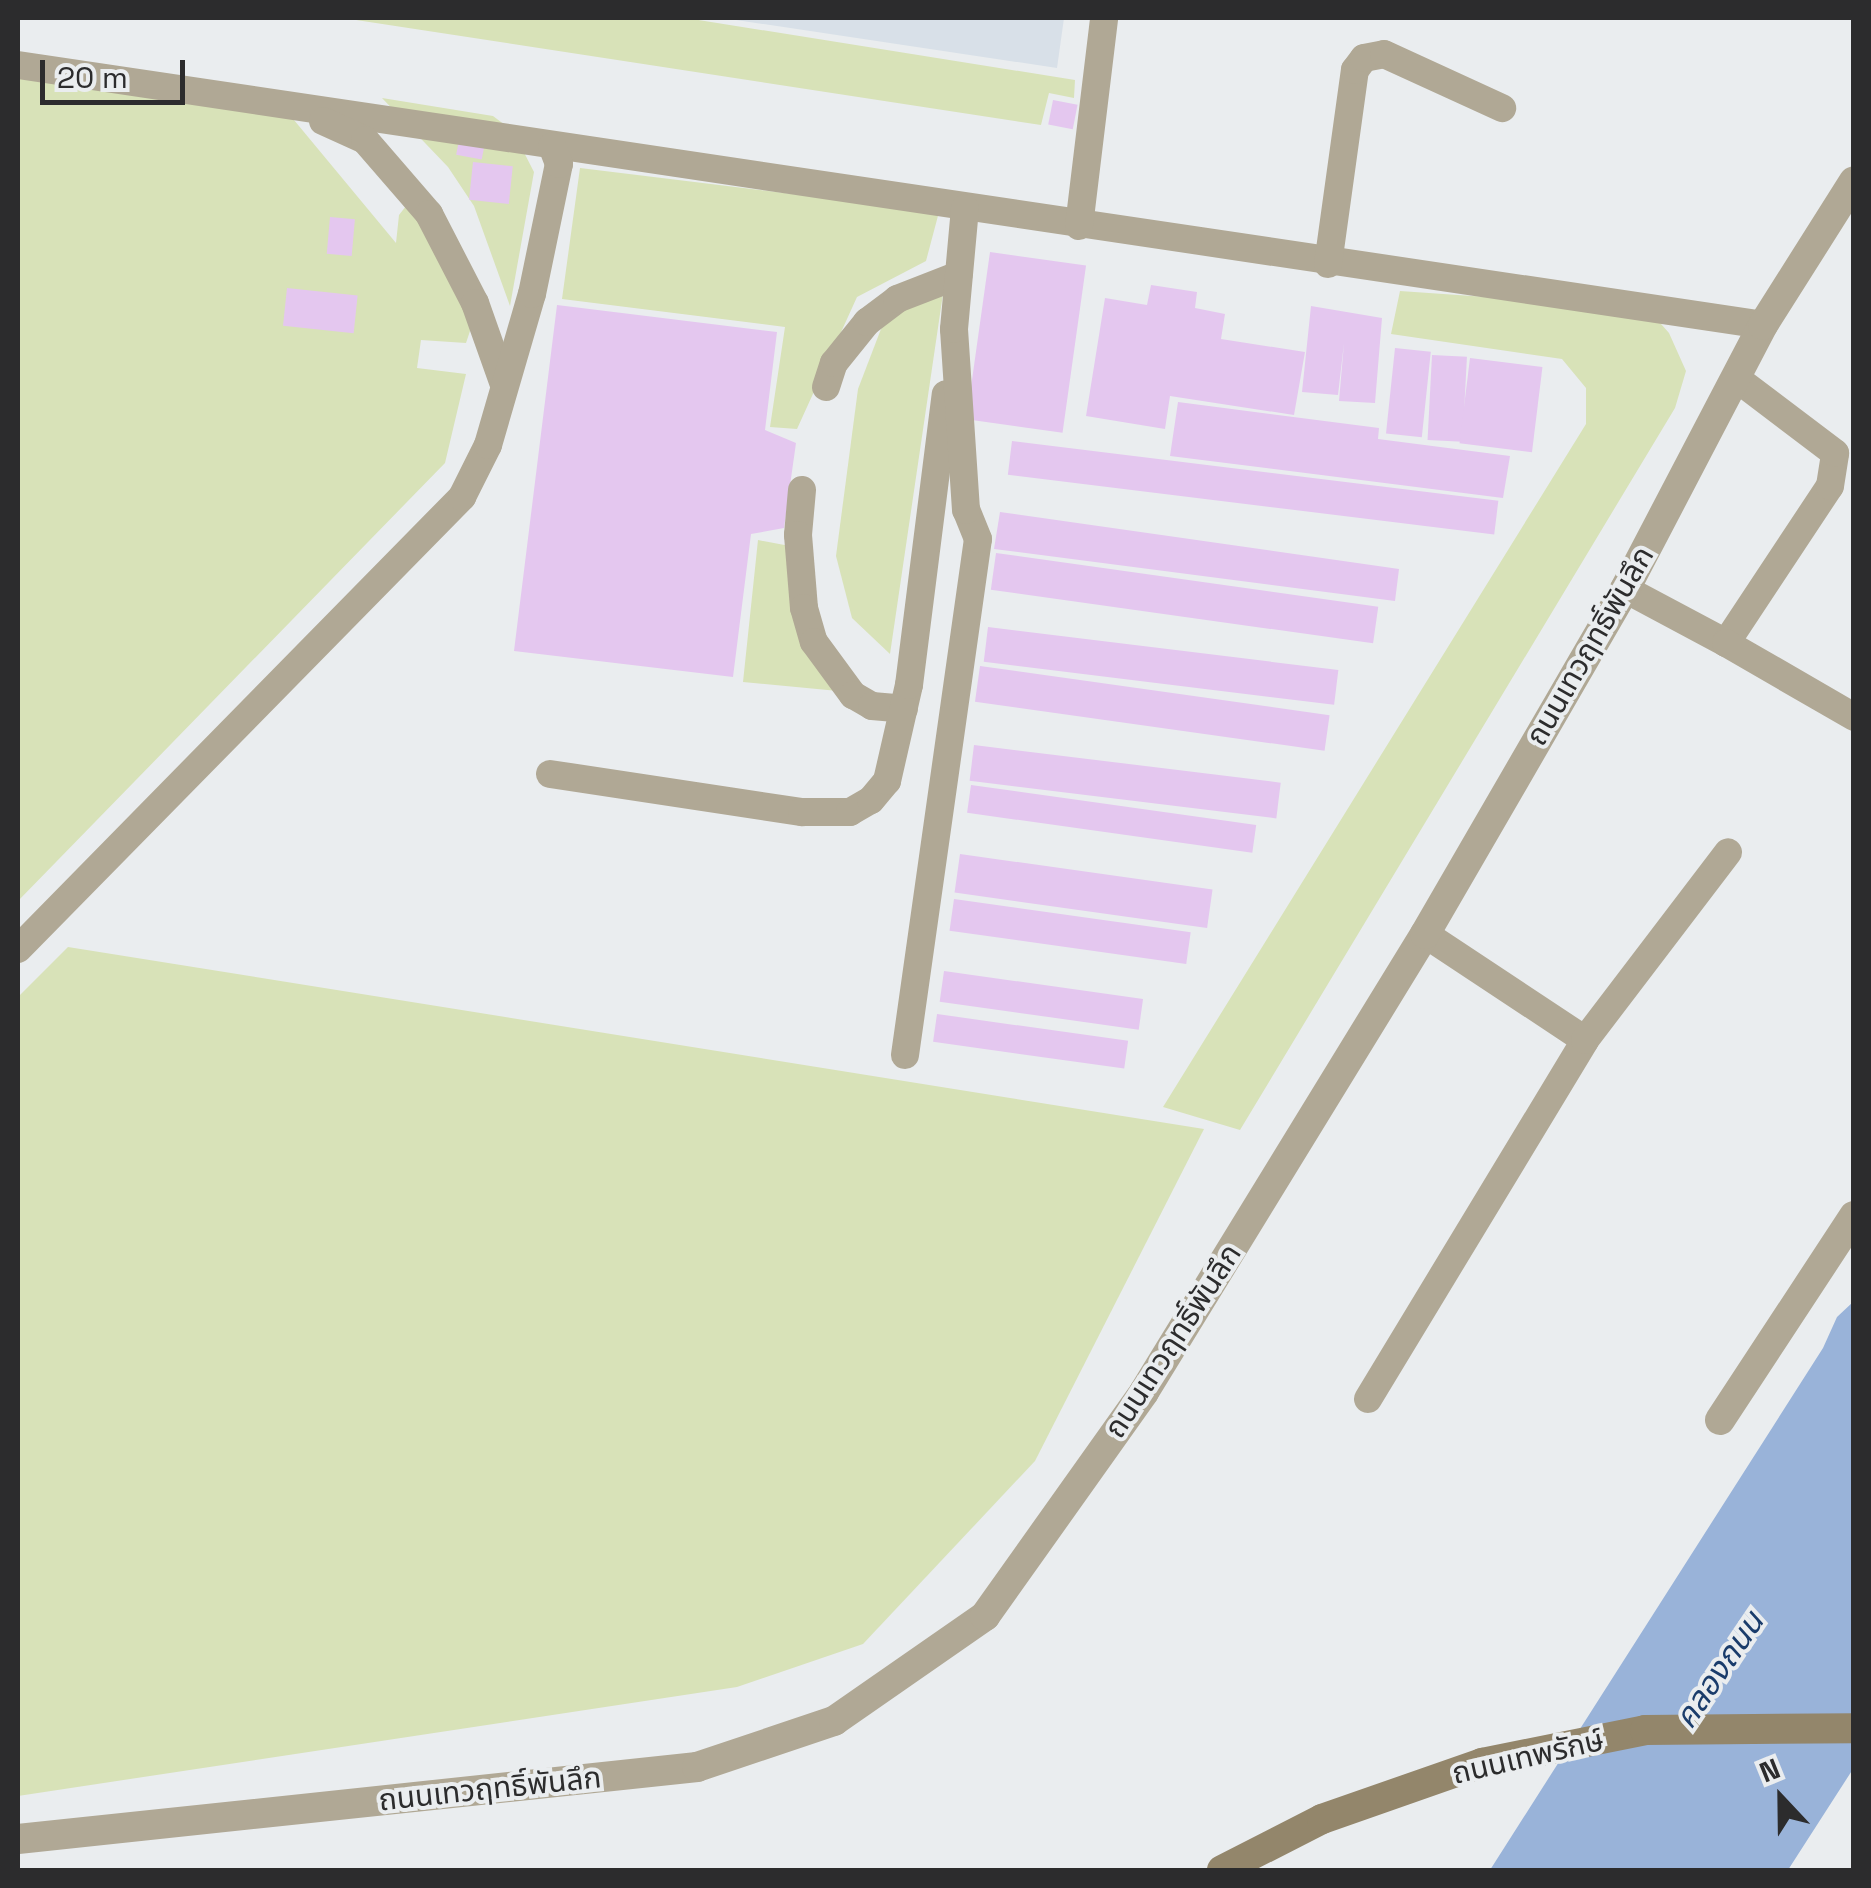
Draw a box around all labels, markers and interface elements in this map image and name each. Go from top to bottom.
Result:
scale bar [45,40,190,102]
text: 20 m [57,58,128,97]
street label: ถนนเทวฤทธิ์พันลึก [1518,540,1662,752]
street label: ถนนเทวฤทธิ์พันลึก [1097,1237,1249,1445]
water label: คลองถนน [1666,1605,1772,1735]
street label: ถนนเทพรักษ์ [1449,1722,1607,1792]
north arrow [1731,1748,1831,1848]
text: N [1754,1750,1785,1790]
street label: ถนนเทวฤทธิ์พันลึก [377,1759,603,1819]

